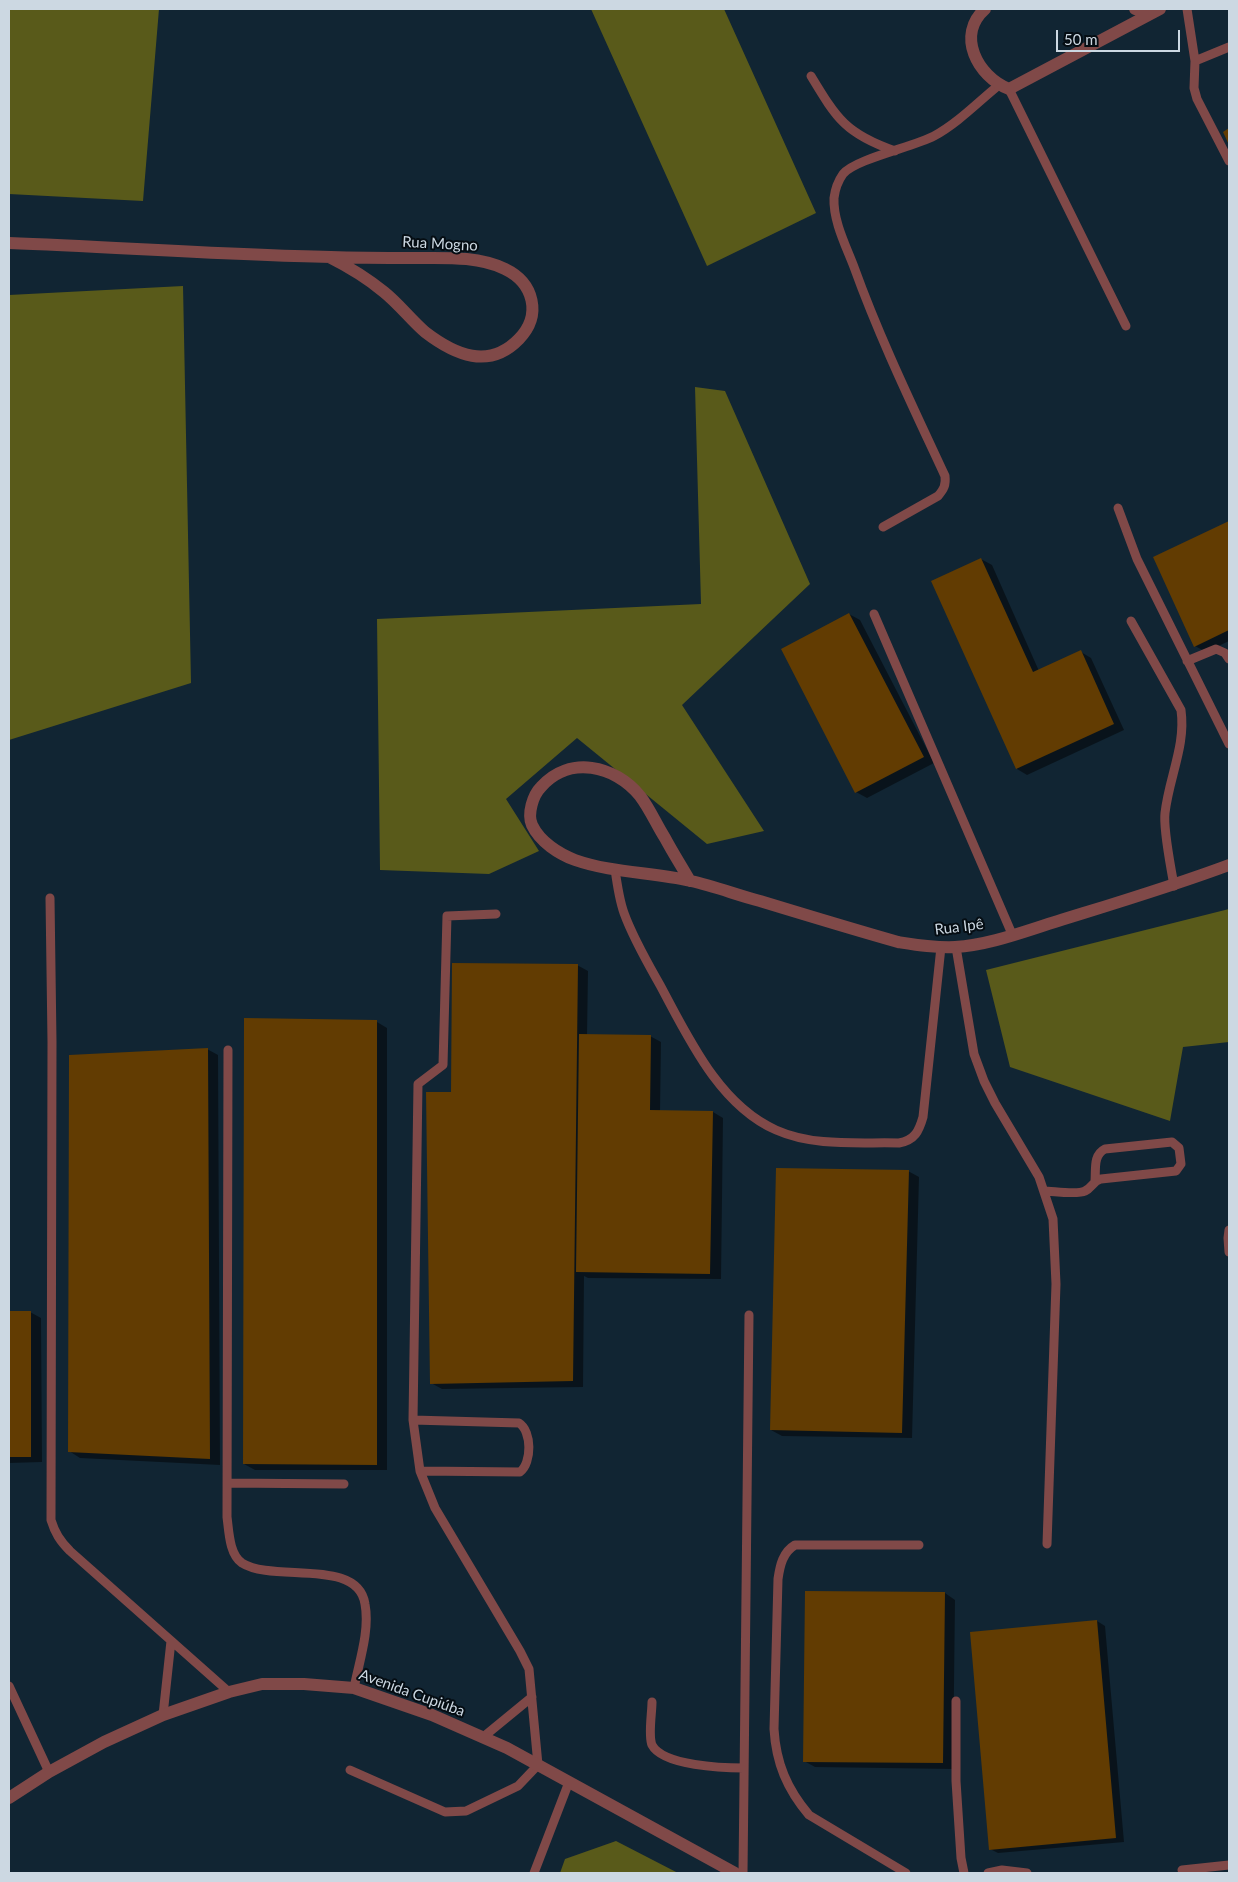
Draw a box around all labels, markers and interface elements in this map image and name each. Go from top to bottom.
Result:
scale bar [1058,20,1182,52]
text: 50 m [1064,30,1098,48]
street label: Rua Mogno [402,233,478,255]
street label: Rua Ipê [934,915,984,939]
street label: Avenida Cupiúba [357,1666,467,1720]

